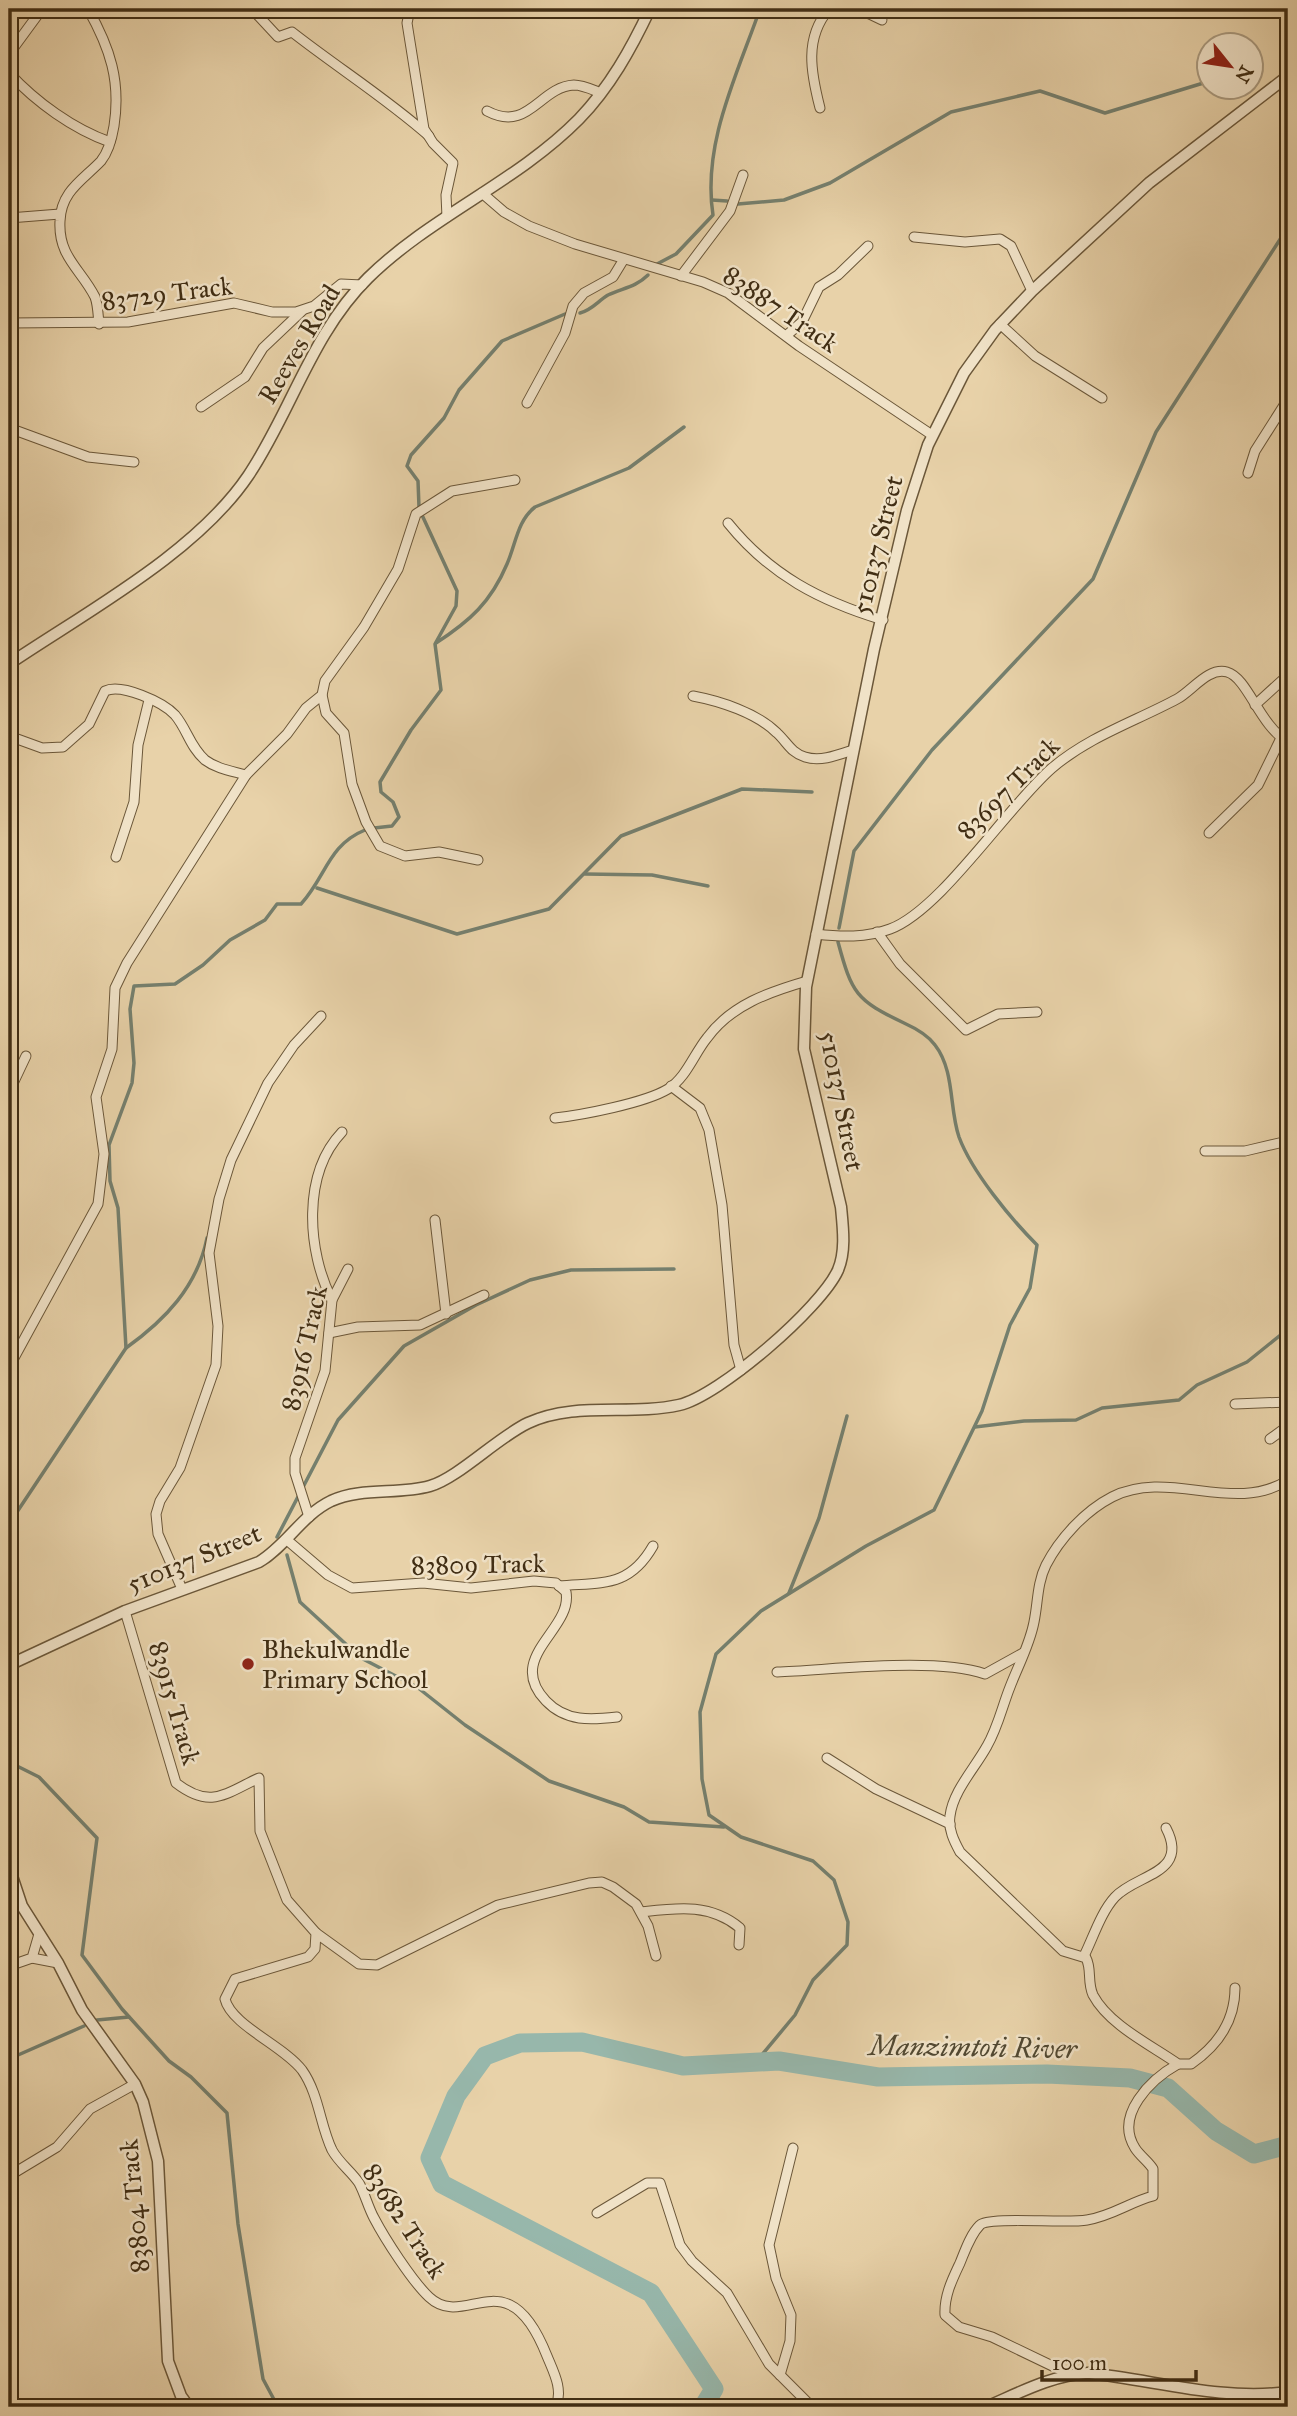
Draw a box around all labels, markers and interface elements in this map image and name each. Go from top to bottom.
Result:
north arrow [1196,32,1266,102]
text: N [1230,62,1258,87]
street label: 83887 Track [717,259,846,360]
street label: 83729 Track [100,269,235,317]
street label: Reeves Road [251,279,347,409]
street label: 510137 Street [844,472,910,618]
street label: 83697 Track [950,729,1067,846]
street label: 510137 Street [813,1028,871,1174]
street label: 83916 Track [274,1281,334,1414]
street label: 510137 Street [122,1517,266,1599]
street label: 83809 Track [411,1547,546,1581]
place label: Bhekulwandle Primary School [262,1633,428,1695]
street label: 83915 Track [142,1638,208,1769]
marker: Bhekulwandle Primary School [240,1656,256,1672]
water label: Manzimtoti River [866,2028,1079,2066]
street label: 83804 Track [112,2137,156,2274]
street label: 83682 Track [356,2157,455,2285]
scale bar [1042,2339,1196,2383]
text: 100 m [1052,2350,1107,2376]

